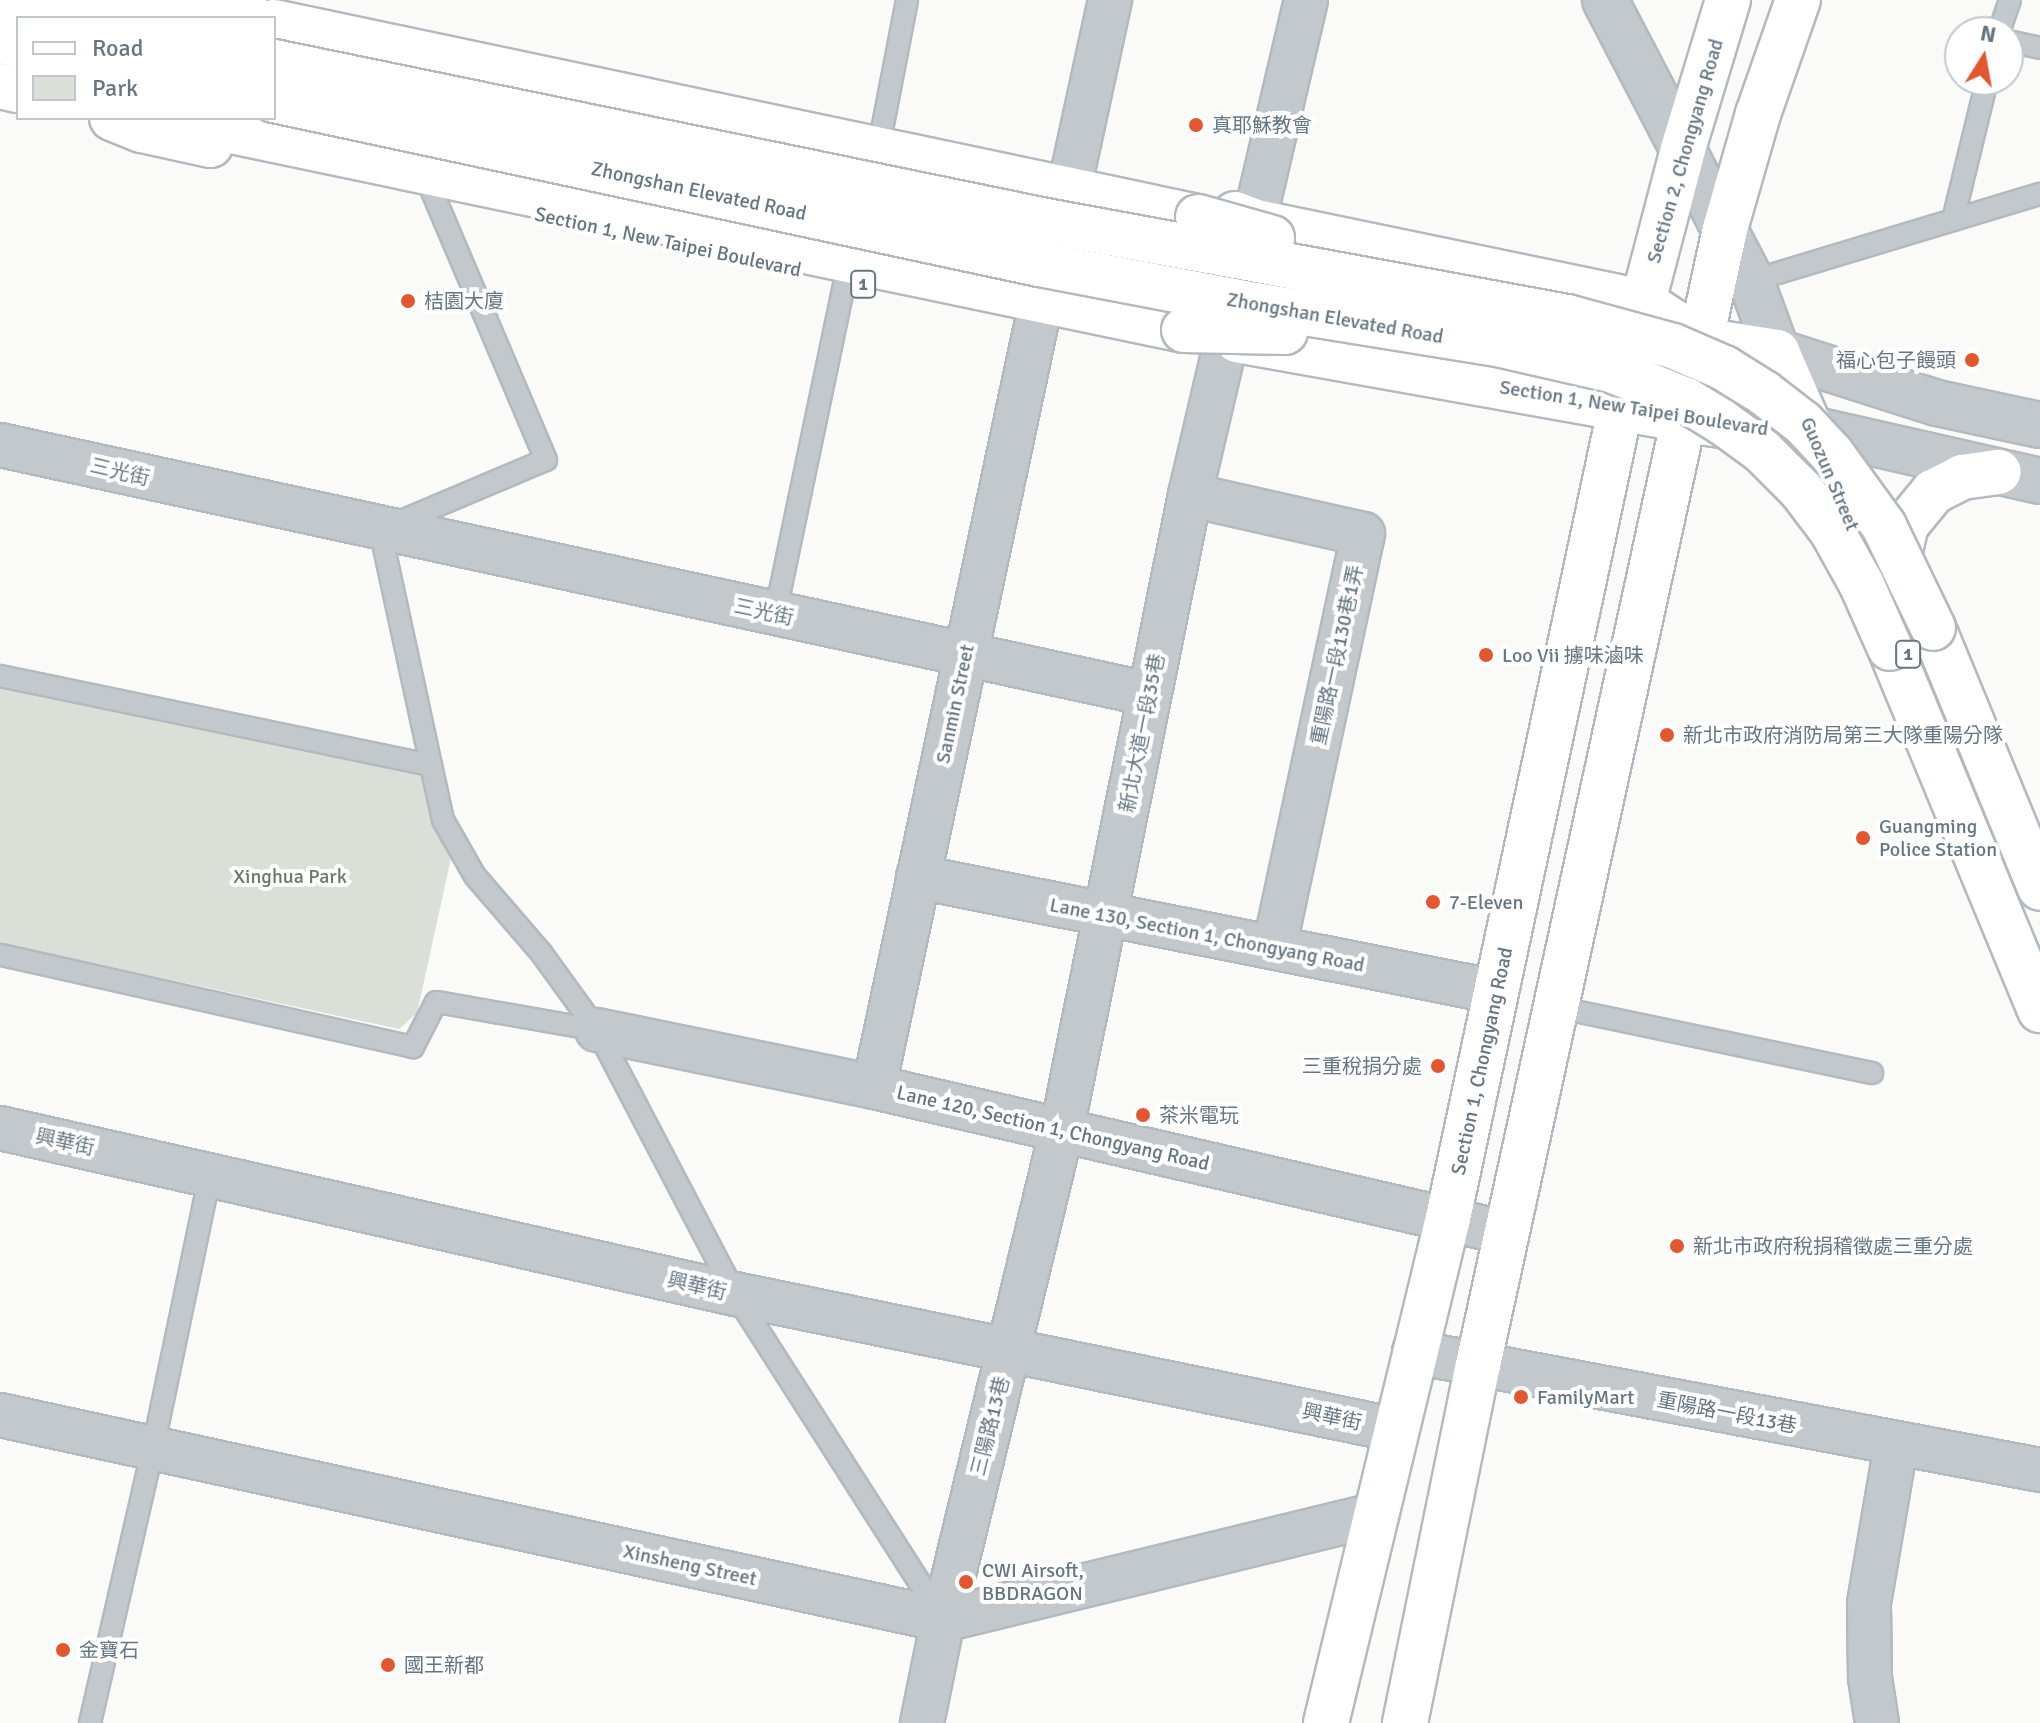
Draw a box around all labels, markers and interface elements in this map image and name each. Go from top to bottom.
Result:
legend [16,16,276,120]
north arrow [1944,16,2024,96]
text: N [1978,19,1998,49]
text: Road [92,33,143,63]
street label: Section 2, Chongyang Road [1641,36,1729,266]
text: Park [92,73,138,103]
place label: 真耶穌教會 [1212,113,1312,137]
marker: 真耶穌教會 [1187,116,1205,134]
street label: Zhongshan Elevated Road [589,156,809,226]
street label: Section 1, New Taipei Boulevard [533,202,803,282]
road number: 1 [849,270,877,298]
street label: Zhongshan Elevated Road [1225,287,1445,349]
place label: 桔園大廈 [424,289,504,313]
marker: 桔園大廈 [399,292,417,310]
place label: 福心包子饅頭 [1836,348,1956,372]
marker: 福心包子饅頭 [1963,351,1981,369]
street label: Section 1, New Taipei Boulevard [1498,375,1770,441]
street label: Guozun Street [1795,414,1865,534]
street label: 三光街 [88,454,152,490]
street label: 重陽路一段130巷1弄 [1306,563,1368,747]
street label: 三光街 [732,594,796,630]
road number: 1 [1894,640,1922,668]
street label: Sanmin Street [931,642,979,766]
place label: Loo Vii 擄味滷味 [1502,643,1644,667]
marker: Loo Vii 擄味滷味 [1477,646,1495,664]
street label: 新北大道一段35巷 [1115,651,1169,815]
place label: 新北市政府消防局第三大隊重陽分隊 [1683,723,2003,747]
marker: 新北市政府消防局第三大隊重陽分隊 [1658,726,1676,744]
place label: Guangming Police Station [1879,814,1997,861]
marker: Guangming Police Station [1854,829,1872,847]
park label: Xinghua Park [233,864,347,888]
place label: 7-Eleven [1449,890,1523,914]
street label: Lane 130, Section 1, Chongyang Road [1048,893,1366,977]
marker: 7-Eleven [1424,893,1442,911]
street label: Section 1, Chongyang Road [1446,945,1518,1177]
place label: 三重稅捐分處 [1302,1054,1422,1078]
marker: 三重稅捐分處 [1429,1057,1447,1075]
street label: Lane 120, Section 1, Chongyang Road [894,1080,1212,1176]
place label: 茶米電玩 [1159,1103,1239,1127]
marker: 茶米電玩 [1134,1106,1152,1124]
street label: 興華街 [33,1124,97,1160]
place label: 新北市政府稅捐稽徵處三重分處 [1693,1234,1973,1258]
marker: 新北市政府稅捐稽徵處三重分處 [1668,1237,1686,1255]
street label: 興華街 [665,1268,729,1304]
street label: 三陽路13巷 [966,1374,1014,1478]
place label: FamilyMart [1537,1385,1634,1409]
marker: FamilyMart [1512,1388,1530,1406]
street label: 重陽路一段13巷 [1655,1388,1799,1438]
street label: 興華街 [1300,1399,1364,1435]
street label: Xinsheng Street [621,1539,759,1591]
place label: CWI Airsoft, BBDRAGON [982,1558,1084,1605]
marker: CWI Airsoft, BBDRAGON [957,1573,975,1591]
place label: 金寶石 [79,1638,139,1662]
marker: 金寶石 [54,1641,72,1659]
place label: 國王新都 [404,1653,484,1677]
marker: 國王新都 [379,1656,397,1674]

